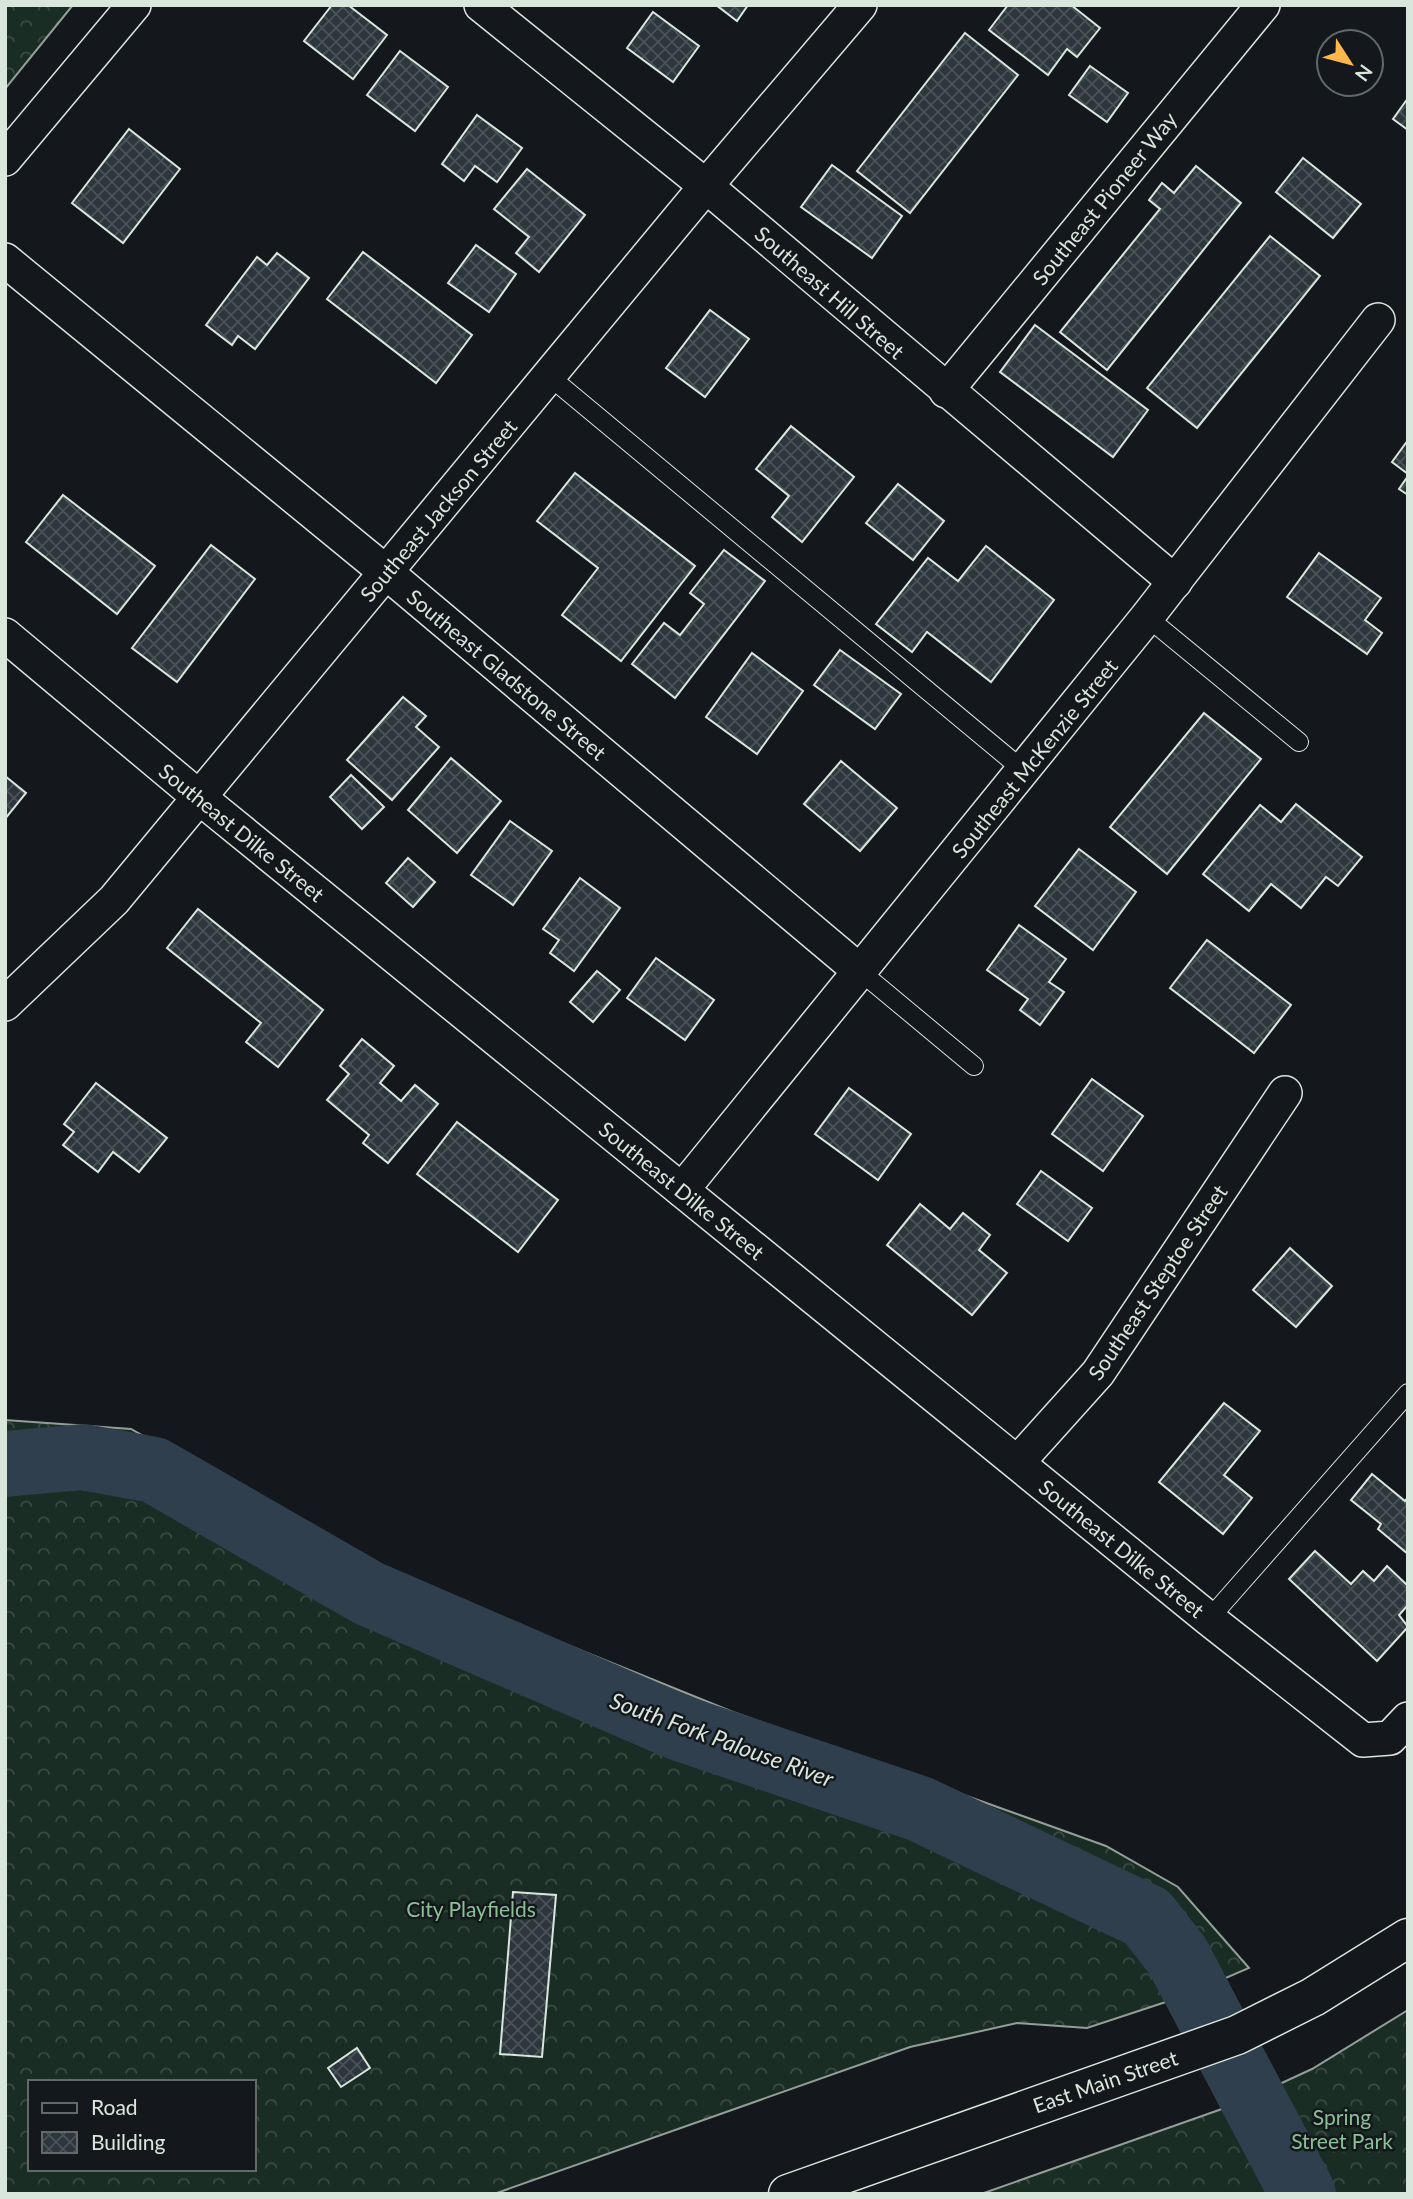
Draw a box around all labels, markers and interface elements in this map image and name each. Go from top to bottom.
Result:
north arrow [1315,28,1385,98]
text: N [1351,61,1378,86]
street label: Southeast Pioneer Way [1027,106,1181,289]
street label: Southeast Hill Street [750,220,910,364]
street label: Southeast Jackson Street [354,413,522,606]
street label: Southeast Gladstone Street [402,583,612,765]
street label: Southeast McKenzie Street [946,653,1122,863]
street label: Southeast Dilke Street [154,758,330,907]
street label: Southeast Dilke Street [594,1116,770,1265]
street label: Southeast Steptoe Street [1082,1179,1232,1384]
street label: Southeast Dilke Street [1034,1474,1210,1623]
water label: South Fork Palouse River [607,1686,839,1793]
park label: City Playfields [406,1896,536,1921]
street label: East Main Street [1029,2044,1181,2117]
legend [28,2080,256,2171]
text: Road [91,2094,138,2119]
park label: Spring Street Park [1291,2104,1393,2153]
text: Building [91,2129,166,2154]

